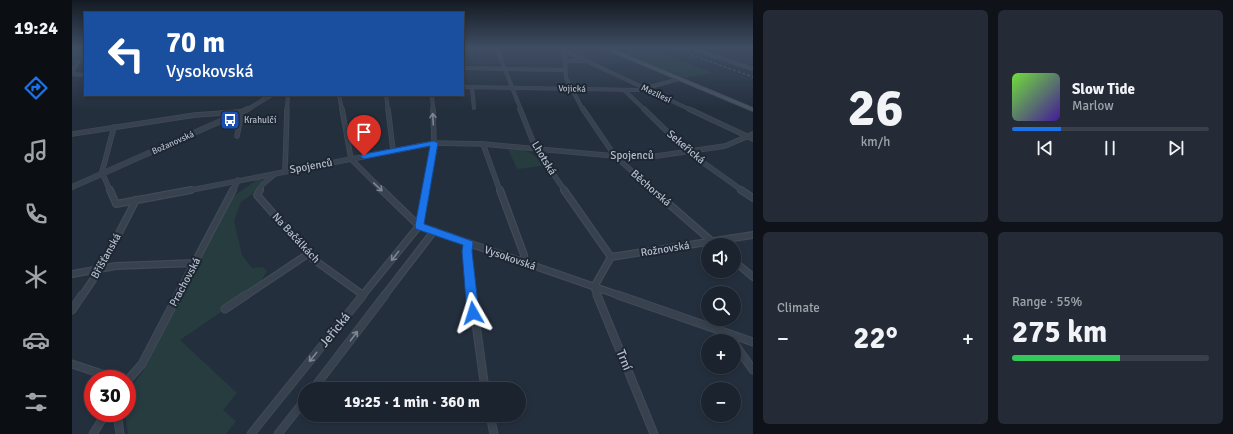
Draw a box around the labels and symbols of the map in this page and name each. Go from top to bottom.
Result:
street label: Mezilesí [639,82,673,106]
street label: Vojická [558,83,586,95]
bus stop icon: Krahulčí [219,109,241,131]
one-way arrow [429,113,437,126]
place label: Krahulčí [244,115,277,126]
pin [347,115,381,156]
street label: Sekeřická [664,127,708,167]
street label: Božanovská [150,129,196,157]
street label: Lhotská [529,139,559,178]
street label: Spojenců [610,149,654,162]
street label: Spojenců [288,156,334,176]
street label: Běchorská [628,167,674,209]
one-way arrow [373,182,383,191]
street label: Na Bačálkách [269,210,323,266]
street label: Bříšťanská [88,231,124,281]
street label: Rožnovská [640,239,691,259]
street label: Vysokovská [483,243,538,273]
one-way arrow [390,251,399,262]
street label: Prachovská [167,255,203,309]
position arrow [452,292,494,334]
street label: Jeřická [316,309,354,351]
one-way arrow [350,330,358,341]
street label: Trní [613,347,636,373]
one-way arrow [308,352,317,363]
speed limit sign: 30 [84,370,136,422]

